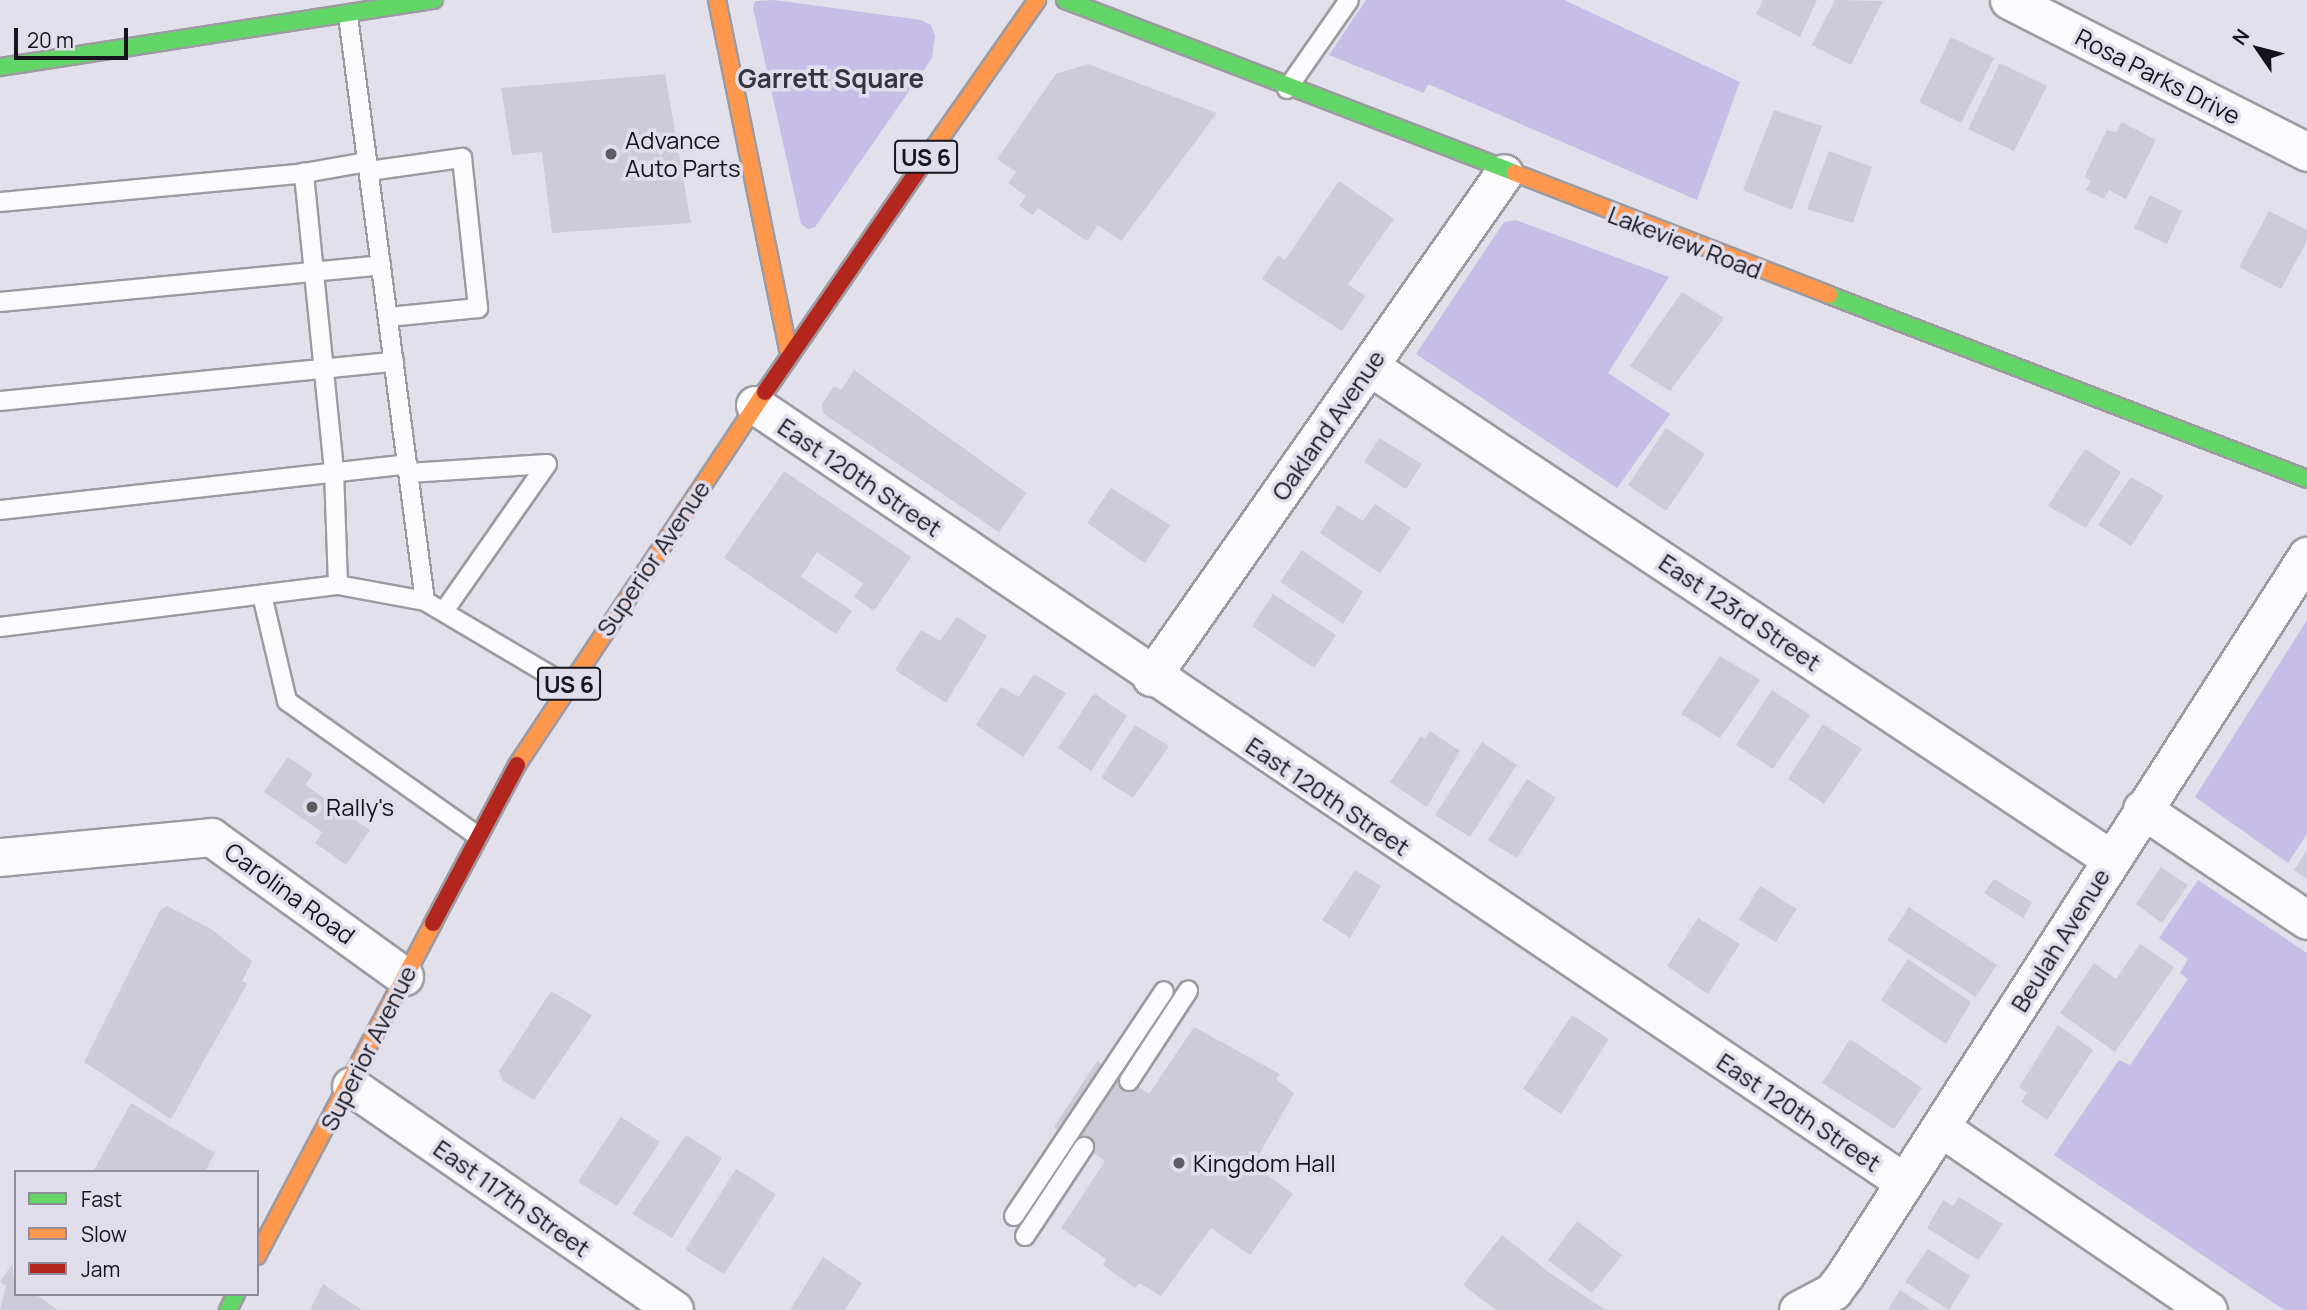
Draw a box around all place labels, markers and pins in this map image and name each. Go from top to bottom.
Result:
place label: Advance Auto Parts [625,126,741,182]
marker: Advance Auto Parts [603,146,619,162]
place label: Rally's [326,793,394,821]
marker: Rally's [304,799,320,815]
place label: Kingdom Hall [1193,1149,1336,1177]
marker: Kingdom Hall [1171,1155,1187,1171]

